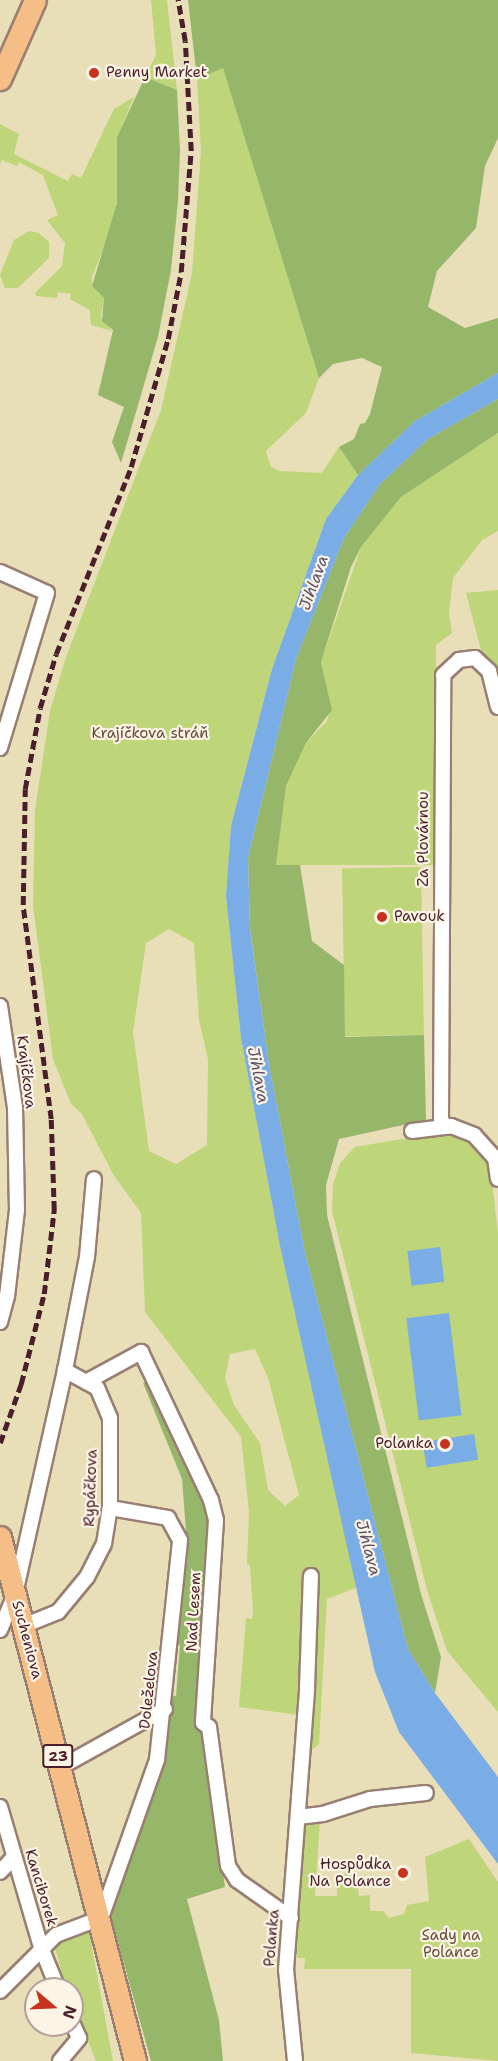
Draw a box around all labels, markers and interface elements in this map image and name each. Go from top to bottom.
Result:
place label: Penny Market [106,64,207,82]
marker: Penny Market [87,66,101,80]
water label: Jihlava [295,553,333,613]
park label: Krajíčkova stráň [92,725,208,743]
street label: Za Plovárnou [415,791,433,887]
place label: Pavouk [394,908,445,926]
marker: Pavouk [375,910,389,924]
street label: Krajíčkova [13,1034,39,1110]
water label: Jihlava [243,1045,273,1105]
place label: Polanka [375,1435,433,1453]
marker: Polanka [438,1437,452,1451]
street label: Rypáčkova [81,1449,101,1527]
water label: Jihlava [351,1518,385,1578]
street label: Nad Lesem [183,1572,205,1652]
street label: Sucheniova [8,1599,46,1681]
street label: Doleželova [136,1650,162,1730]
road number: 23 [42,1745,74,1767]
street label: Kanciborek [21,1847,61,1929]
place label: Hospůdka Na Polance [309,1855,391,1890]
marker: Hospůdka Na Polance [396,1866,410,1880]
street label: Polanka [261,1908,283,1968]
park label: Sady na Polance [422,1926,480,1961]
north arrow [24,1977,84,2037]
text: N [58,2003,82,2022]

